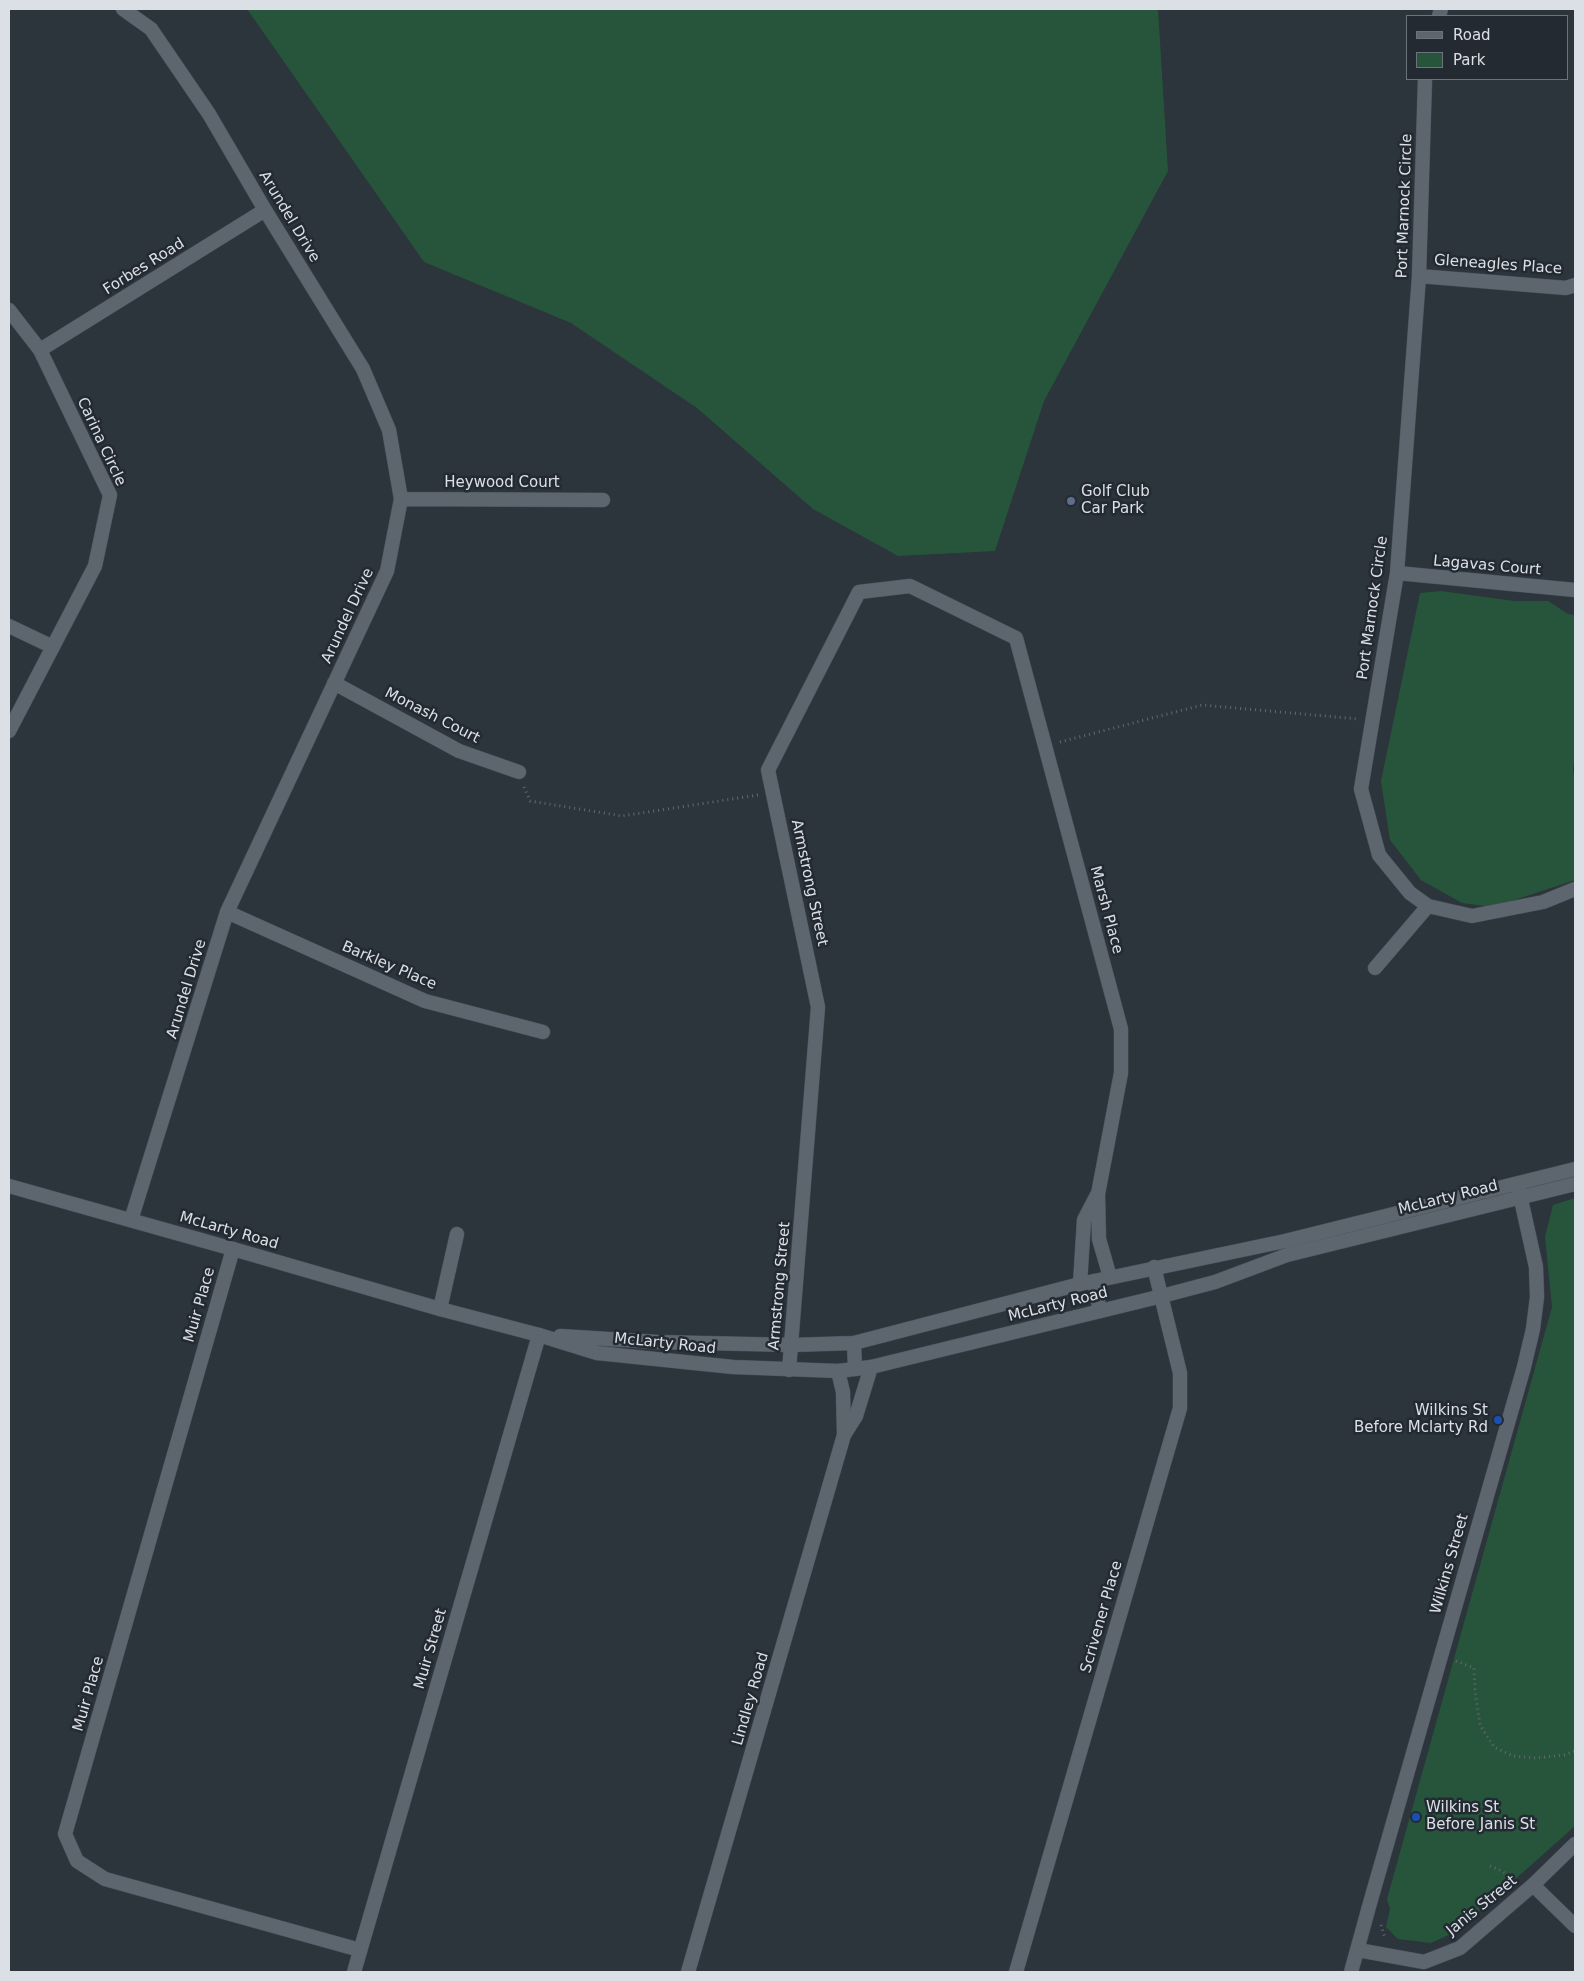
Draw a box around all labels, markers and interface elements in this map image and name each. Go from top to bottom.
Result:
legend [1406,15,1569,80]
text: Road [1453,26,1491,44]
text: Park [1453,51,1485,69]
street label: Port Marnock Circle [1393,133,1417,279]
street label: Arundel Drive [255,168,323,266]
street label: Forbes Road [100,235,188,299]
street label: Gleneagles Place [1433,252,1563,278]
street label: Carina Circle [73,395,129,489]
street label: Heywood Court [444,474,560,492]
place label: Golf Club Car Park [1081,483,1150,518]
marker: Golf Club Car Park [1065,495,1077,507]
street label: Port Marnock Circle [1354,535,1392,681]
street label: Lagavas Court [1432,552,1542,580]
street label: Arundel Drive [318,565,378,667]
street label: Monash Court [382,684,482,748]
street label: Armstrong Street [787,818,831,948]
street label: Marsh Place [1086,864,1126,956]
street label: Arundel Drive [163,937,211,1041]
street label: Barkley Place [339,938,439,994]
street label: McLarty Road [1396,1177,1500,1219]
street label: McLarty Road [177,1208,281,1254]
street label: Armstrong Street [765,1221,795,1351]
street label: Muir Place [181,1265,219,1345]
street label: McLarty Road [1006,1284,1110,1326]
street label: McLarty Road [613,1330,717,1358]
place label: Wilkins St Before Mclarty Rd [1354,1402,1488,1437]
marker: Wilkins St Before Mclarty Rd [1492,1414,1504,1426]
street label: Wilkins Street [1427,1512,1473,1616]
street label: Scrivener Place [1077,1559,1127,1675]
street label: Muir Street [411,1607,451,1691]
street label: Lindley Road [729,1650,773,1748]
street label: Muir Place [70,1654,108,1734]
place label: Wilkins St Before Janis St [1426,1799,1535,1834]
marker: Wilkins St Before Janis St [1410,1811,1422,1823]
street label: Janis Street [1443,1872,1521,1940]

